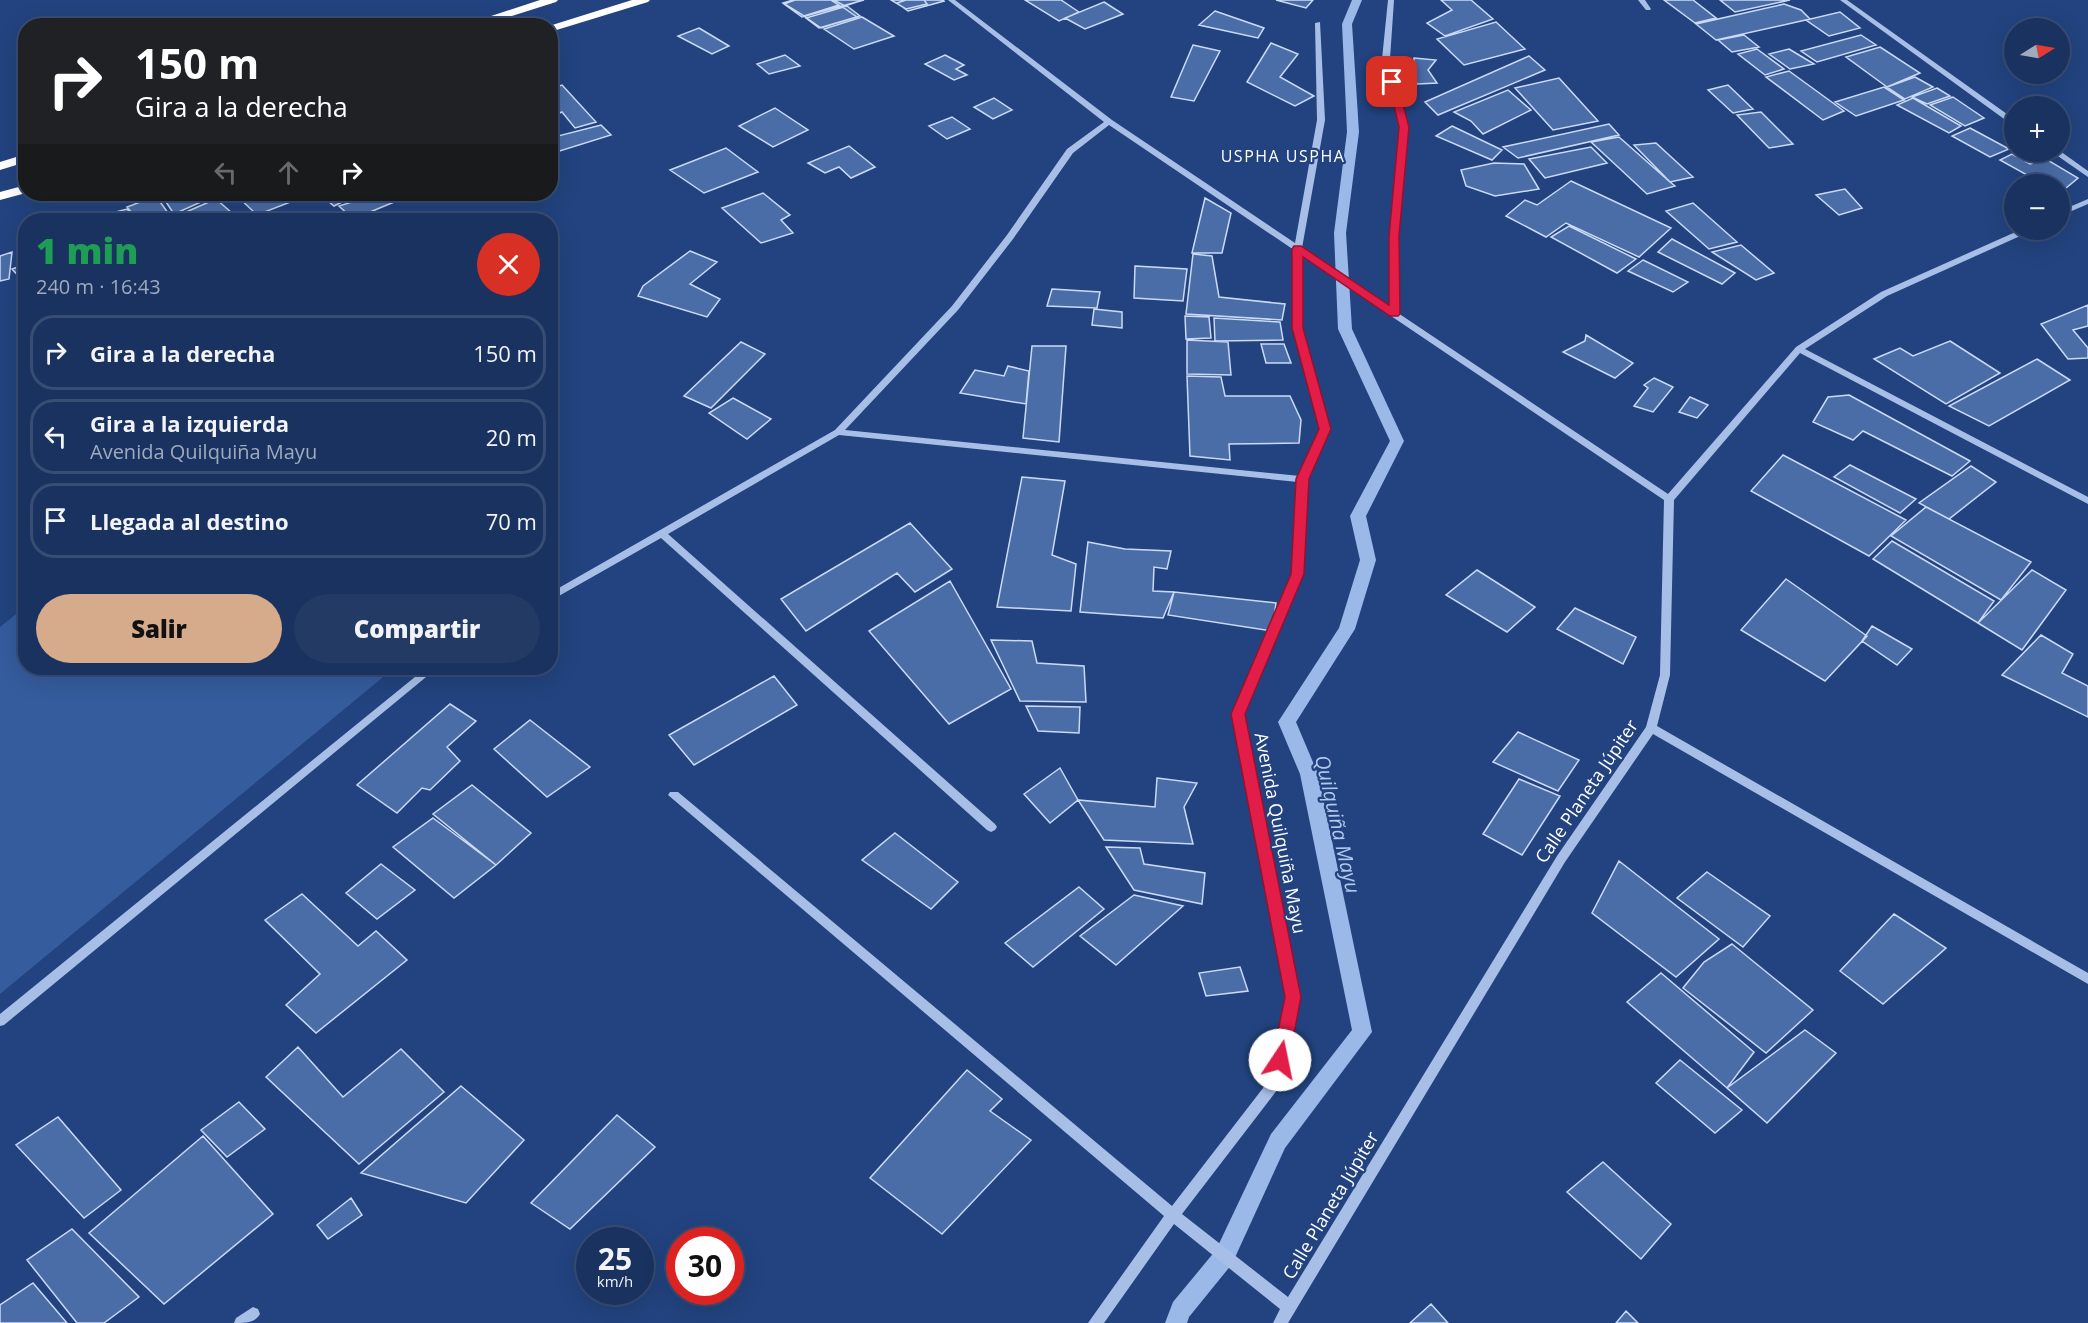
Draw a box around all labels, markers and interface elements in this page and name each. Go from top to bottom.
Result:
north arrow [2004,18,2070,84]
map controls [2004,18,2070,240]
text: 150 m [135,34,259,91]
icon: right [36,42,114,120]
pin [1366,56,1417,107]
icon: arrive [1375,65,1408,98]
text: Gira a la derecha [135,88,348,125]
button: + [2004,96,2070,162]
district label: USPHA USPHA [1221,145,1345,167]
icon: left [209,156,242,189]
icon: ahead [272,156,305,189]
icon: right [335,156,368,189]
button: − [2004,174,2070,240]
text: 1 min [36,226,138,275]
button: close [477,233,540,296]
text: 240 m · 16:43 [36,273,161,300]
icon: right [39,336,72,369]
text: Gira a la derecha [90,338,275,368]
text: 150 m [473,338,537,368]
text: Gira a la izquierda [90,408,289,438]
icon: left [39,420,72,453]
text: 20 m [486,422,537,452]
text: Avenida Quilquiña Mayu [90,438,317,465]
icon: arrive [39,504,72,537]
text: Llegada al destino [90,506,289,536]
text: 70 m [486,506,537,536]
button: Salir [36,594,282,663]
button: Compartir [294,594,540,663]
street label: Calle Planeta Júpiter [1529,714,1643,867]
street label: Avenida Quilquiña Mayu [1250,730,1312,936]
water label: Quilquiña Mayu [1309,752,1367,896]
position arrow [1248,1028,1312,1092]
street label: Calle Planeta Júpiter [1276,1126,1384,1283]
speed limit sign: 30 [666,1227,744,1305]
text: 25 [598,1238,632,1279]
text: km/h [597,1271,633,1291]

